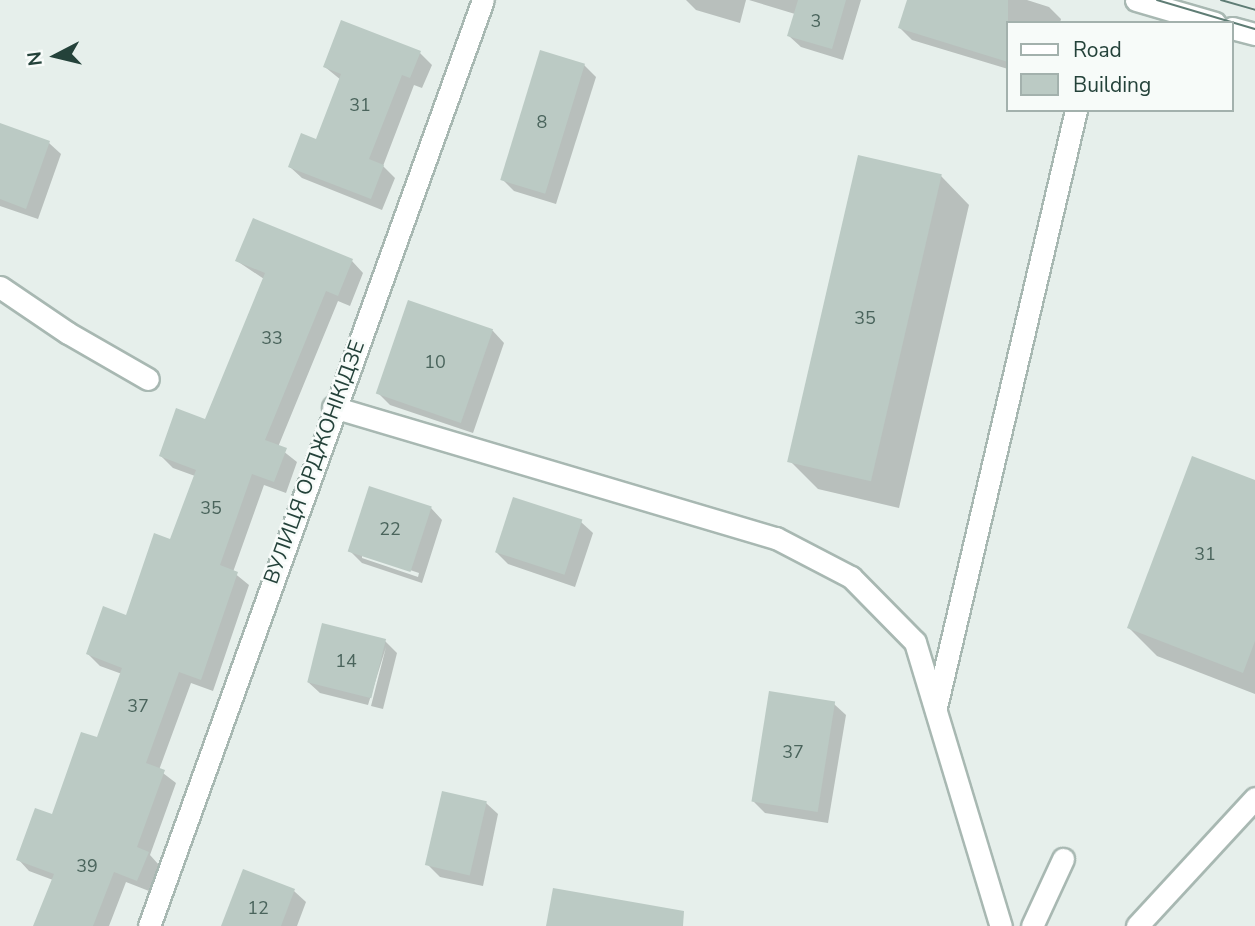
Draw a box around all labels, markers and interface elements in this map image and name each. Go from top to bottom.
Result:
house number: 3 [811,10,821,32]
north arrow [21,21,91,91]
legend [1006,21,1234,112]
text: Road [1073,36,1122,64]
text: N [21,50,49,67]
text: Building [1073,71,1151,99]
house number: 31 [349,94,371,116]
house number: 8 [537,111,547,133]
house number: 35 [854,307,876,329]
house number: 33 [261,327,283,349]
street label: ВУЛИЦЯ ОРДЖОНІКІДЗЕ [258,337,370,587]
house number: 10 [424,351,446,373]
house number: 35 [200,497,222,519]
house number: 22 [379,518,401,540]
house number: 31 [1194,543,1216,565]
house number: 14 [335,650,357,672]
house number: 37 [127,695,149,717]
house number: 37 [782,741,804,763]
house number: 39 [76,855,98,877]
house number: 12 [247,897,269,919]

